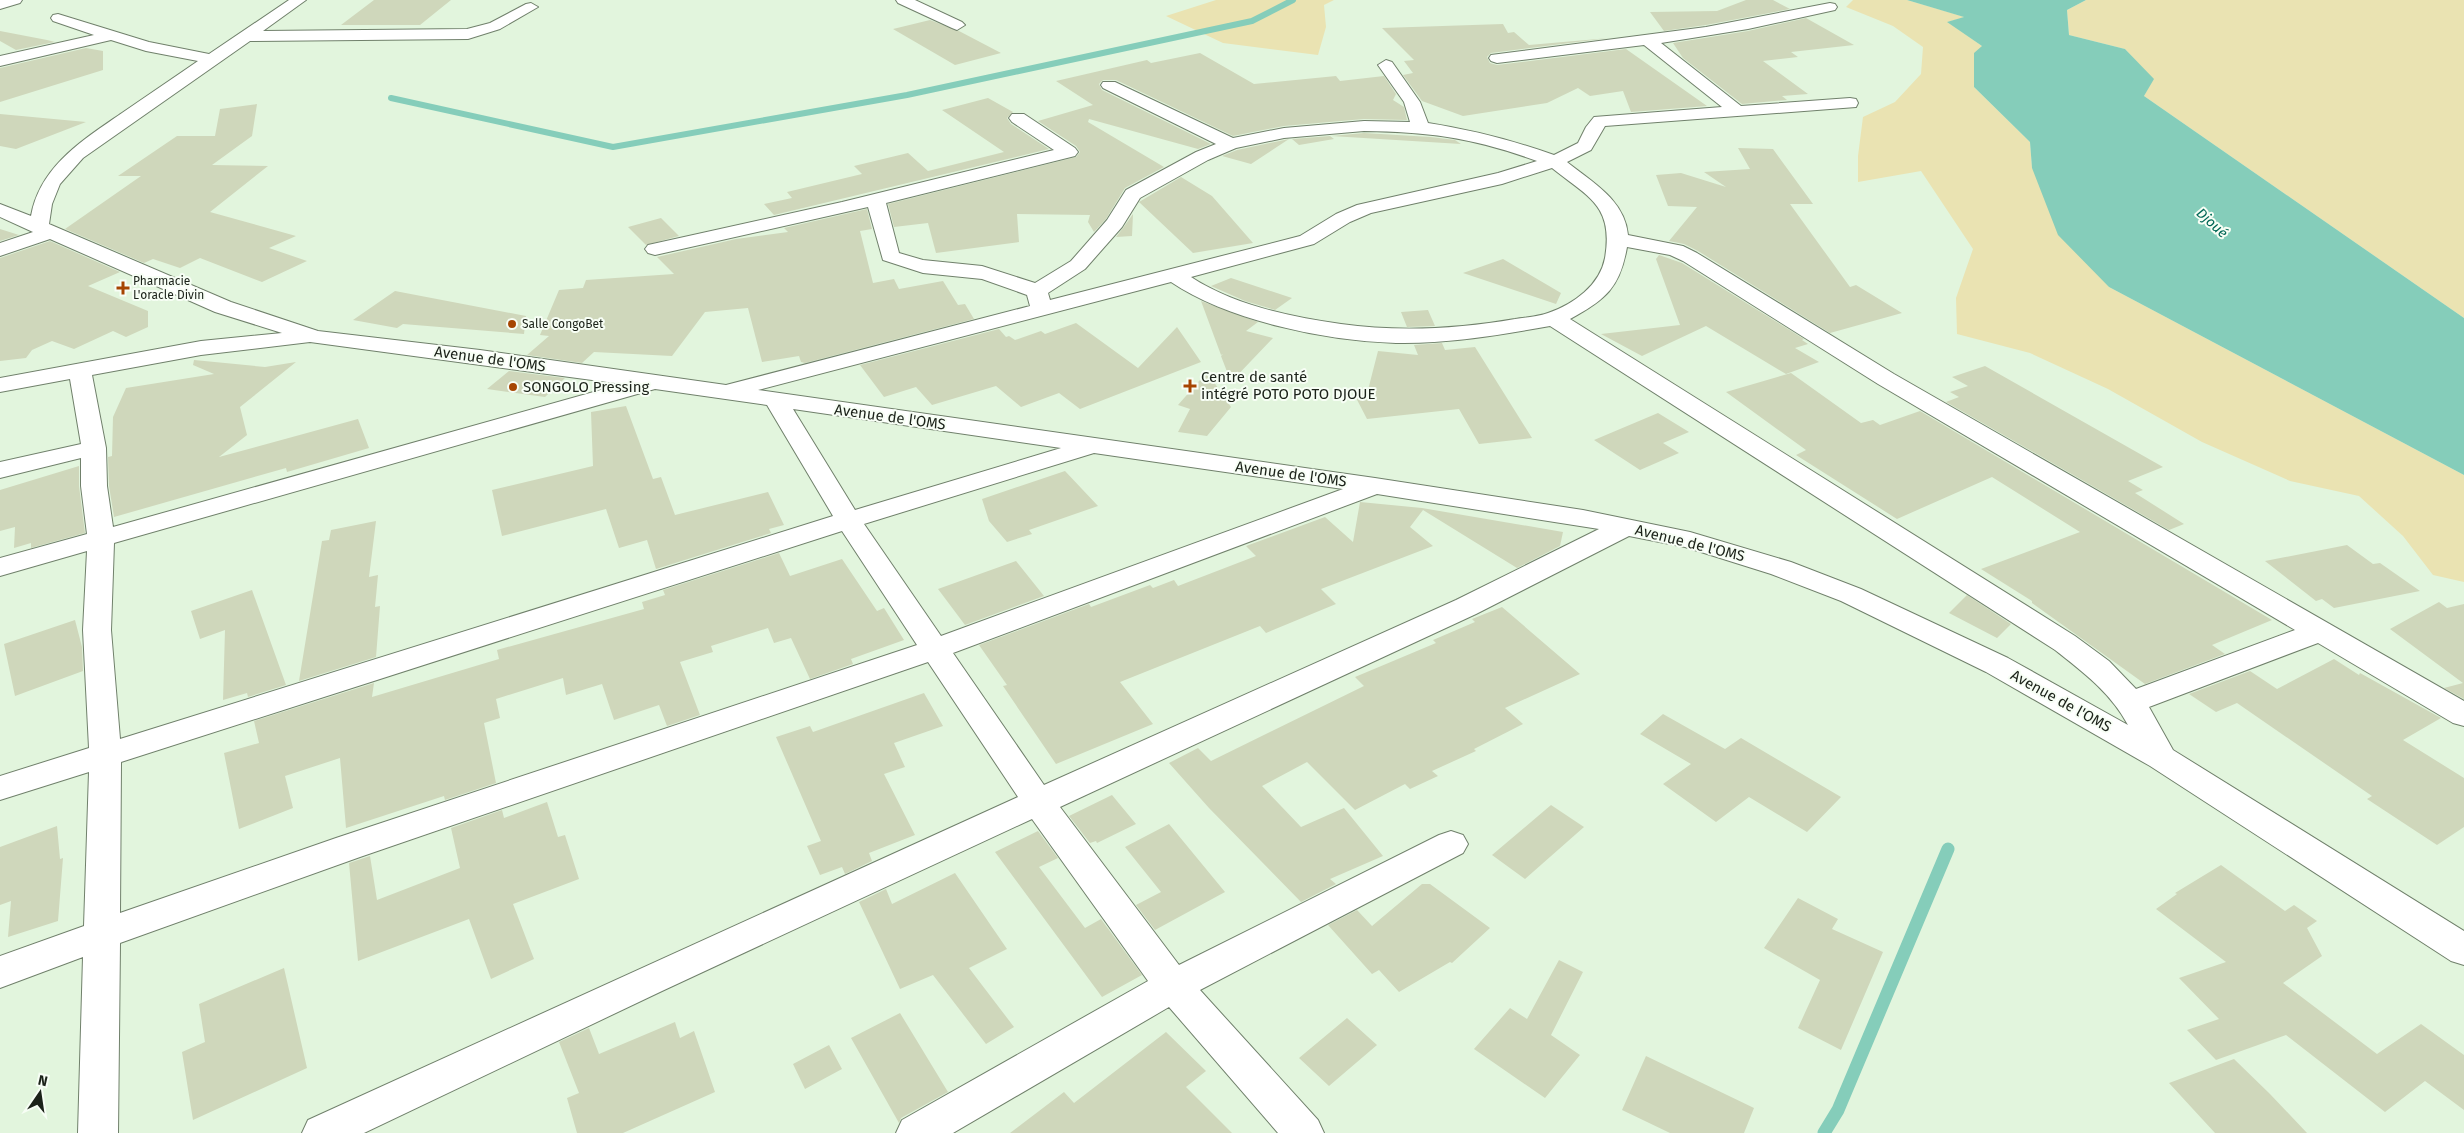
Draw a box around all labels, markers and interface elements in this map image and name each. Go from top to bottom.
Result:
water label: Djoué [2193,205,2231,241]
place label: Pharmacie L'oracle Divin [133,274,204,302]
marker: Pharmacie L'oracle Divin [117,282,129,294]
place label: Salle CongoBet [522,317,604,331]
marker: Salle CongoBet [506,318,518,330]
street label: Avenue de l'OMS [433,342,547,376]
place label: Centre de santé intégré POTO POTO DJOUE [1201,368,1375,403]
place label: SONGOLO Pressing [523,378,650,396]
marker: Centre de santé intégré POTO POTO DJOUE [1183,379,1197,393]
marker: SONGOLO Pressing [507,381,519,393]
street label: Avenue de l'OMS [833,400,947,434]
street label: Avenue de l'OMS [1234,457,1348,491]
street label: Avenue de l'OMS [1633,521,1747,565]
street label: Avenue de l'OMS [2008,666,2114,736]
north arrow [15,1068,65,1118]
text: N [36,1071,49,1090]

